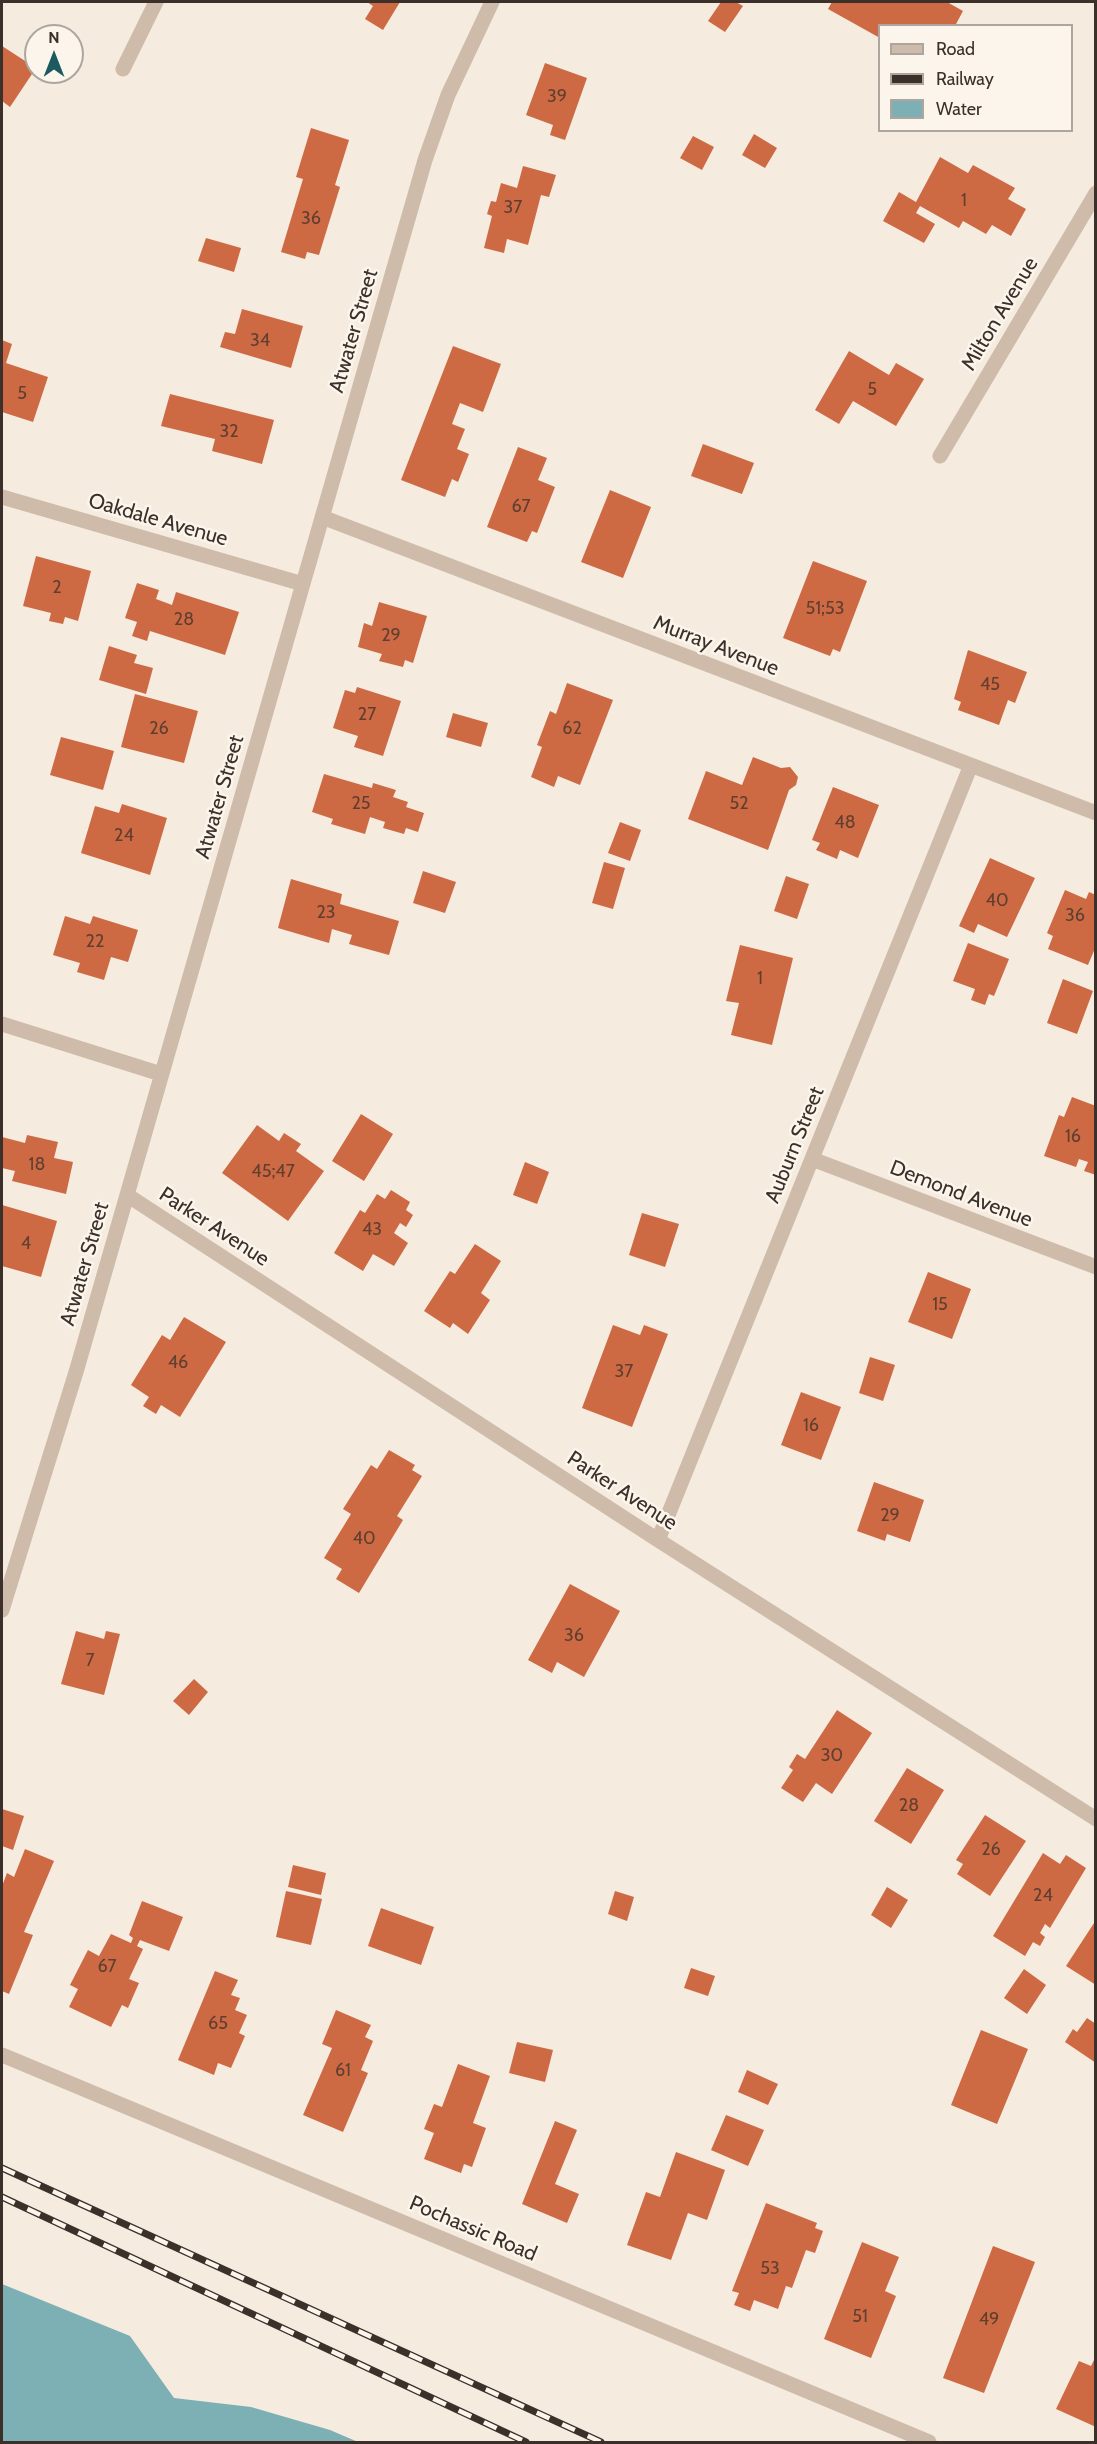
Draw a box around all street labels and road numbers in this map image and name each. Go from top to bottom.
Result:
street label: Milton Avenue [956,253,1044,375]
street label: Atwater Street [324,266,384,396]
street label: Oakdale Avenue [85,488,231,552]
street label: Murray Avenue [650,610,782,682]
street label: Atwater Street [190,732,250,862]
street label: Auburn Street [760,1083,830,1207]
street label: Demond Avenue [886,1155,1036,1233]
street label: Parker Avenue [154,1182,274,1272]
street label: Atwater Street [55,1199,115,1329]
street label: Parker Avenue [562,1446,682,1536]
street label: Pochassic Road [406,2191,540,2267]

